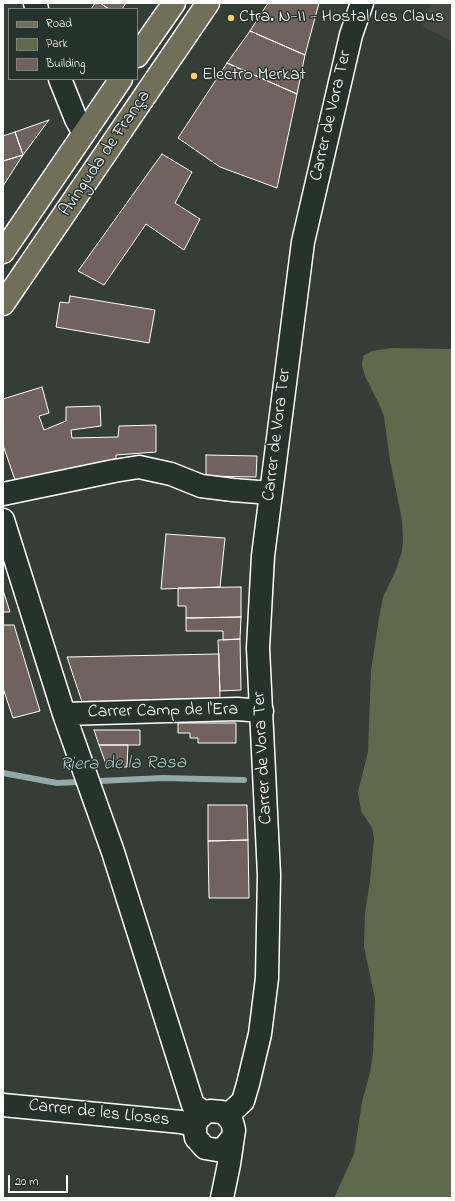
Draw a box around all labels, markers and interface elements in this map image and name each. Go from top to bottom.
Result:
place label: Ctra. N-II - Hostal Les Claus [239,7,444,29]
legend [8,8,138,80]
marker: Ctra. N-II - Hostal Les Claus [226,13,236,23]
text: Road [46,15,72,33]
text: Park [46,35,68,53]
street label: Carrer de Vora Ter [306,49,358,183]
text: Building [46,55,85,73]
place label: Electro Merkat [202,65,306,87]
marker: Electro Merkat [189,71,199,81]
street label: Avinguda de França [56,87,156,221]
street label: Carrer de Vora Ter [259,368,297,502]
street label: Carrer de Vora Ter [250,691,278,825]
street label: Carrer Camp de l'Era [88,700,238,724]
water label: Riera de la Rasa [60,753,186,777]
street label: Carrer de les Lloses [27,1096,171,1132]
scale bar [10,1167,70,1193]
text: 20 m [15,1173,38,1191]

